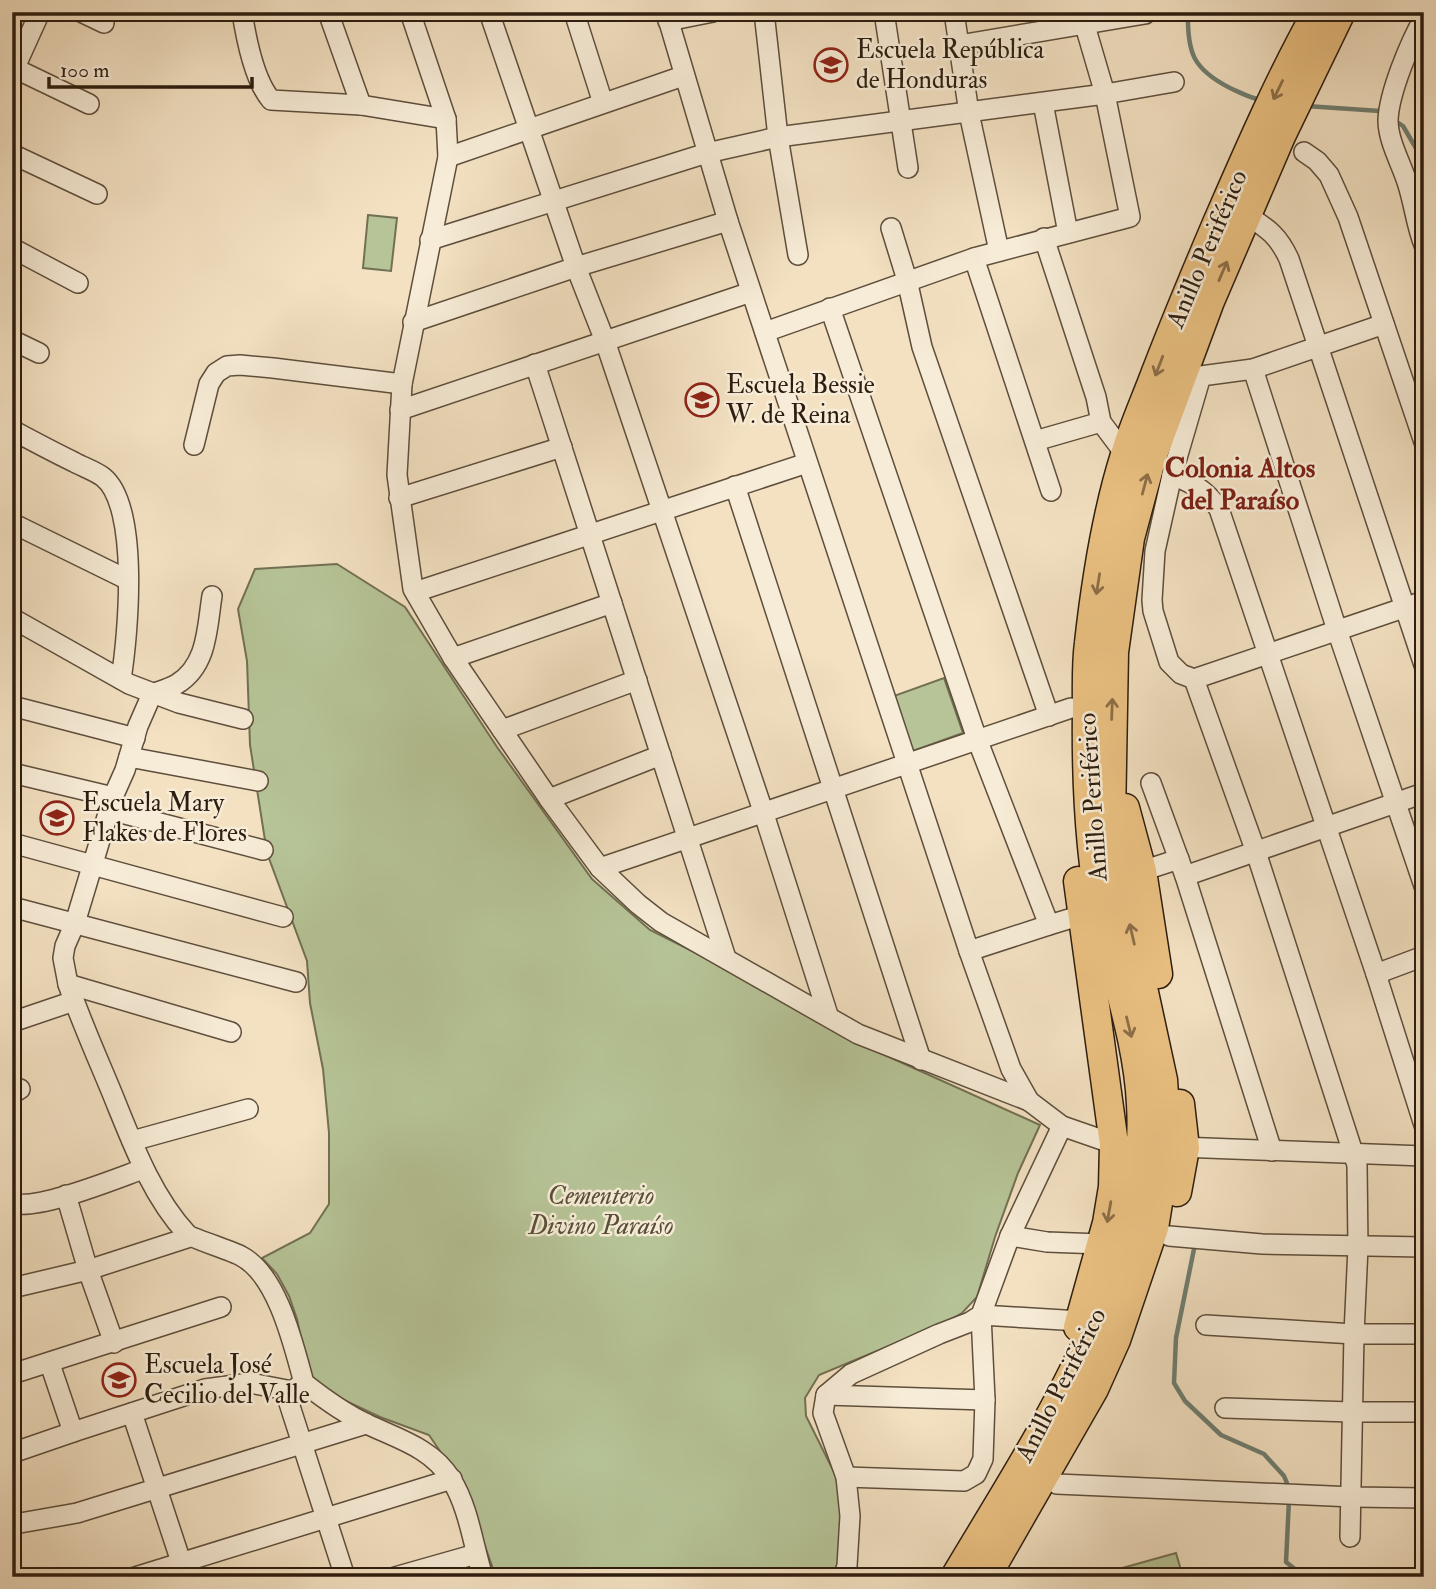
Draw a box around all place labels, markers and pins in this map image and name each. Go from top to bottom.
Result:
place label: Escuela República de Honduras [856,34,1045,96]
school or university icon: Escuela República de Honduras [812,46,850,84]
place label: Escuela Bessie W. de Reina [725,369,875,431]
school or university icon: Escuela Bessie W. de Reina [683,381,721,419]
place label: Escuela Mary Flakes de Flores [82,787,247,849]
school or university icon: Escuela Mary Flakes de Flores [38,799,76,837]
place label: Escuela José Cecilio del Valle [144,1349,310,1411]
school or university icon: Escuela José Cecilio del Valle [100,1361,138,1399]

